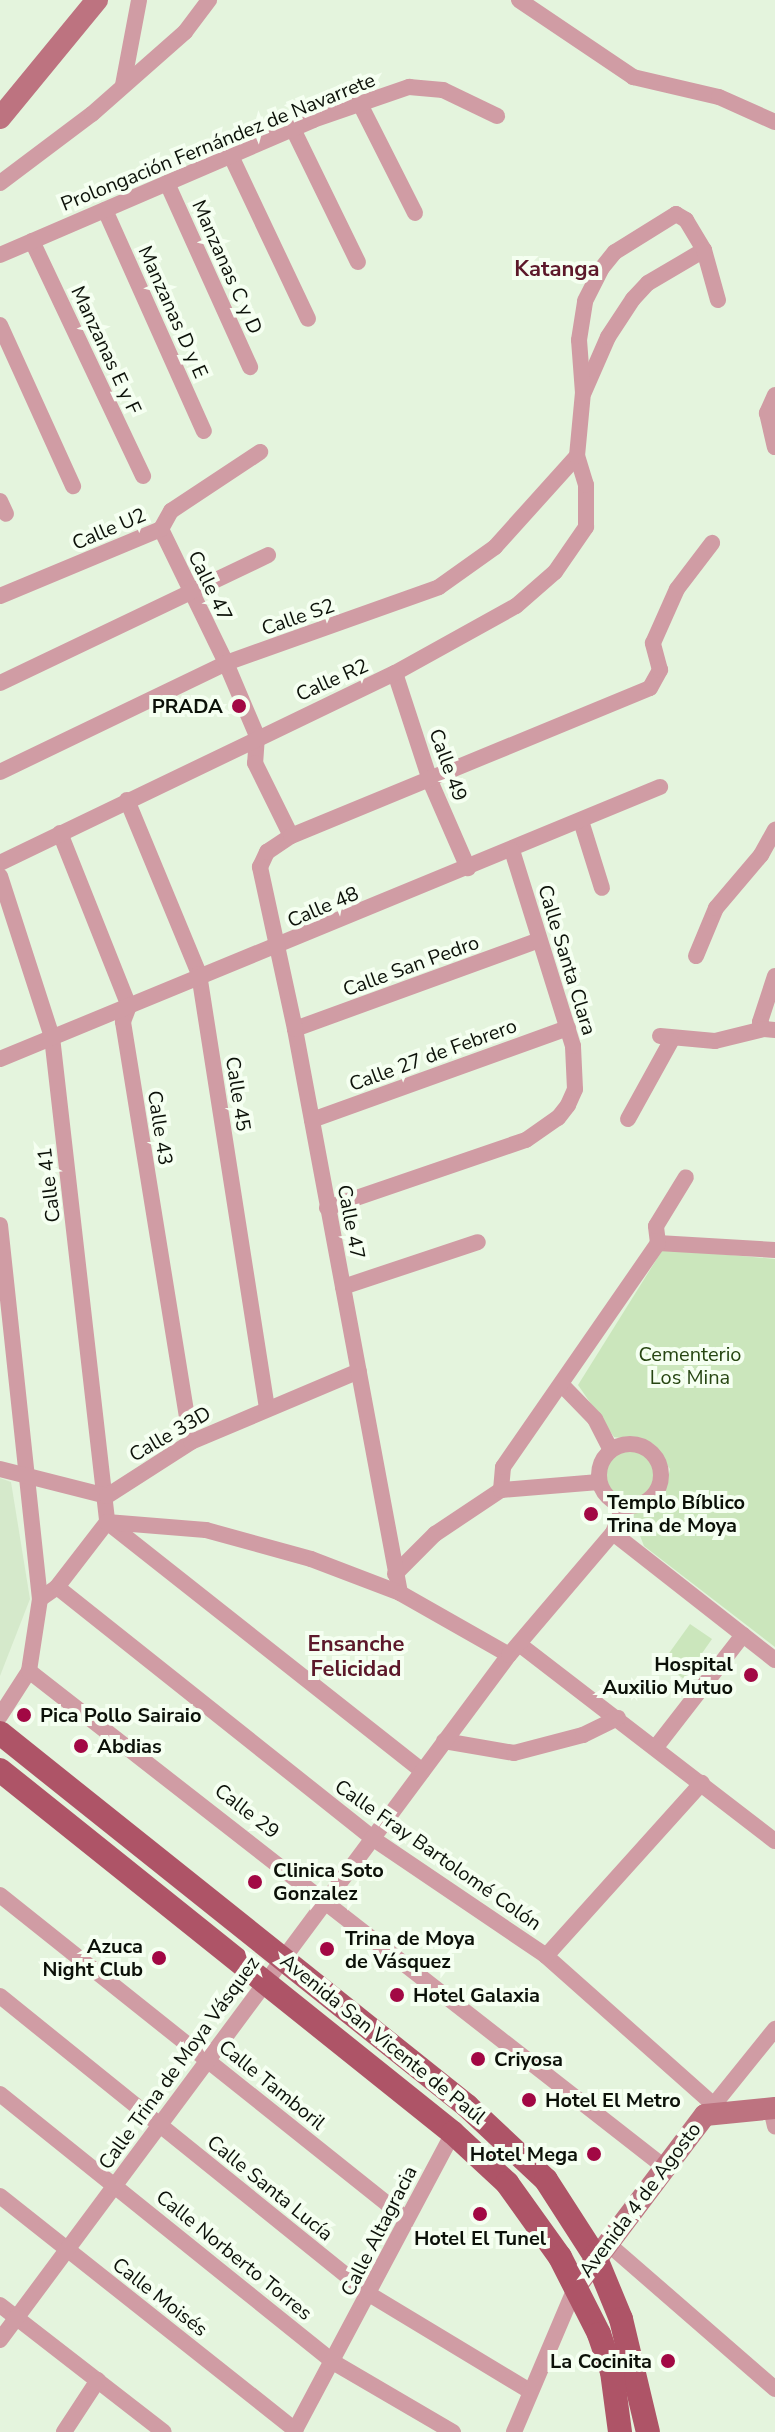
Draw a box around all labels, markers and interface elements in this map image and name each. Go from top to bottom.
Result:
street label: Prolongación Fernández de Navarrete [57,68,379,216]
street label: Manzanas C y D [187,196,267,338]
street label: Manzanas D y E [133,242,213,382]
district label: Katanga [514,257,600,283]
street label: Manzanas E y F [66,282,146,418]
street label: Calle U2 [68,503,150,555]
street label: Calle 47 [183,547,237,625]
street label: Calle S2 [258,593,338,641]
street label: Calle R2 [292,653,372,707]
place label: PRADA [152,694,223,718]
marker: PRADA [230,697,248,715]
street label: Calle 49 [424,726,472,804]
street label: Calle 48 [284,881,362,933]
street label: Calle Santa Clara [533,882,601,1038]
street label: Calle San Pedro [340,930,482,1002]
street label: Calle 27 de Febrero [346,1014,520,1096]
street label: Calle 45 [220,1055,256,1133]
street label: Calle 43 [142,1089,178,1167]
street label: Calle 41 [33,1146,65,1224]
street label: Calle 47 [332,1183,370,1261]
park label: Cementerio Los Mina [639,1343,741,1390]
street label: Calle 33D [125,1401,215,1467]
place label: Templo Bíblico Trina de Moya [607,1490,745,1537]
marker: Templo Bíblico Trina de Moya [582,1505,600,1523]
district label: Ensanche Felicidad [308,1631,404,1682]
place label: Hospital Auxilio Mutuo [602,1652,733,1699]
marker: Hospital Auxilio Mutuo [740,1664,762,1686]
place label: Pica Pollo Sairaio [40,1703,201,1727]
marker: Pica Pollo Sairaio [15,1706,33,1724]
place label: Abdias [97,1734,162,1758]
marker: Abdias [72,1737,90,1755]
street label: Calle Fray Bartolomé Colón [330,1774,546,1936]
street label: Calle 29 [210,1778,284,1844]
place label: Clinica Soto Gonzalez [273,1858,384,1905]
marker: Clinica Soto Gonzalez [244,1871,266,1893]
place label: Trina de Moya de Vásquez [345,1926,475,1973]
place label: Azuca Night Club [43,1934,143,1981]
marker: Trina de Moya de Vásquez [316,1938,338,1960]
marker: Azuca Night Club [150,1949,168,1967]
street label: Avenida San Vicente de Paúl [276,1949,490,2129]
street label: Calle Trina de Moya Vásquez [94,1952,264,2174]
place label: Hotel Galaxia [413,1983,540,2007]
marker: Hotel Galaxia [388,1986,406,2004]
street label: Calle Tamboril [214,2035,330,2135]
place label: Criyosa [494,2047,563,2071]
marker: Criyosa [469,2050,487,2068]
place label: Hotel El Metro [545,2088,681,2112]
marker: Hotel El Metro [520,2091,538,2109]
street label: Avenida 4 de Agosto [574,2118,706,2282]
street label: Calle Santa Lucía [202,2130,338,2246]
place label: Hotel Mega [470,2142,578,2166]
marker: Hotel Mega [585,2145,603,2163]
street label: Calle Altagracia [336,2162,422,2300]
street label: Calle Norberto Torres [151,2185,317,2325]
marker: Hotel El Tunel [471,2205,489,2223]
place label: Hotel El Tunel [414,2226,546,2250]
street label: Calle Moisés [108,2252,212,2342]
place label: La Cocinita [550,2349,652,2373]
marker: La Cocinita [659,2352,677,2370]

